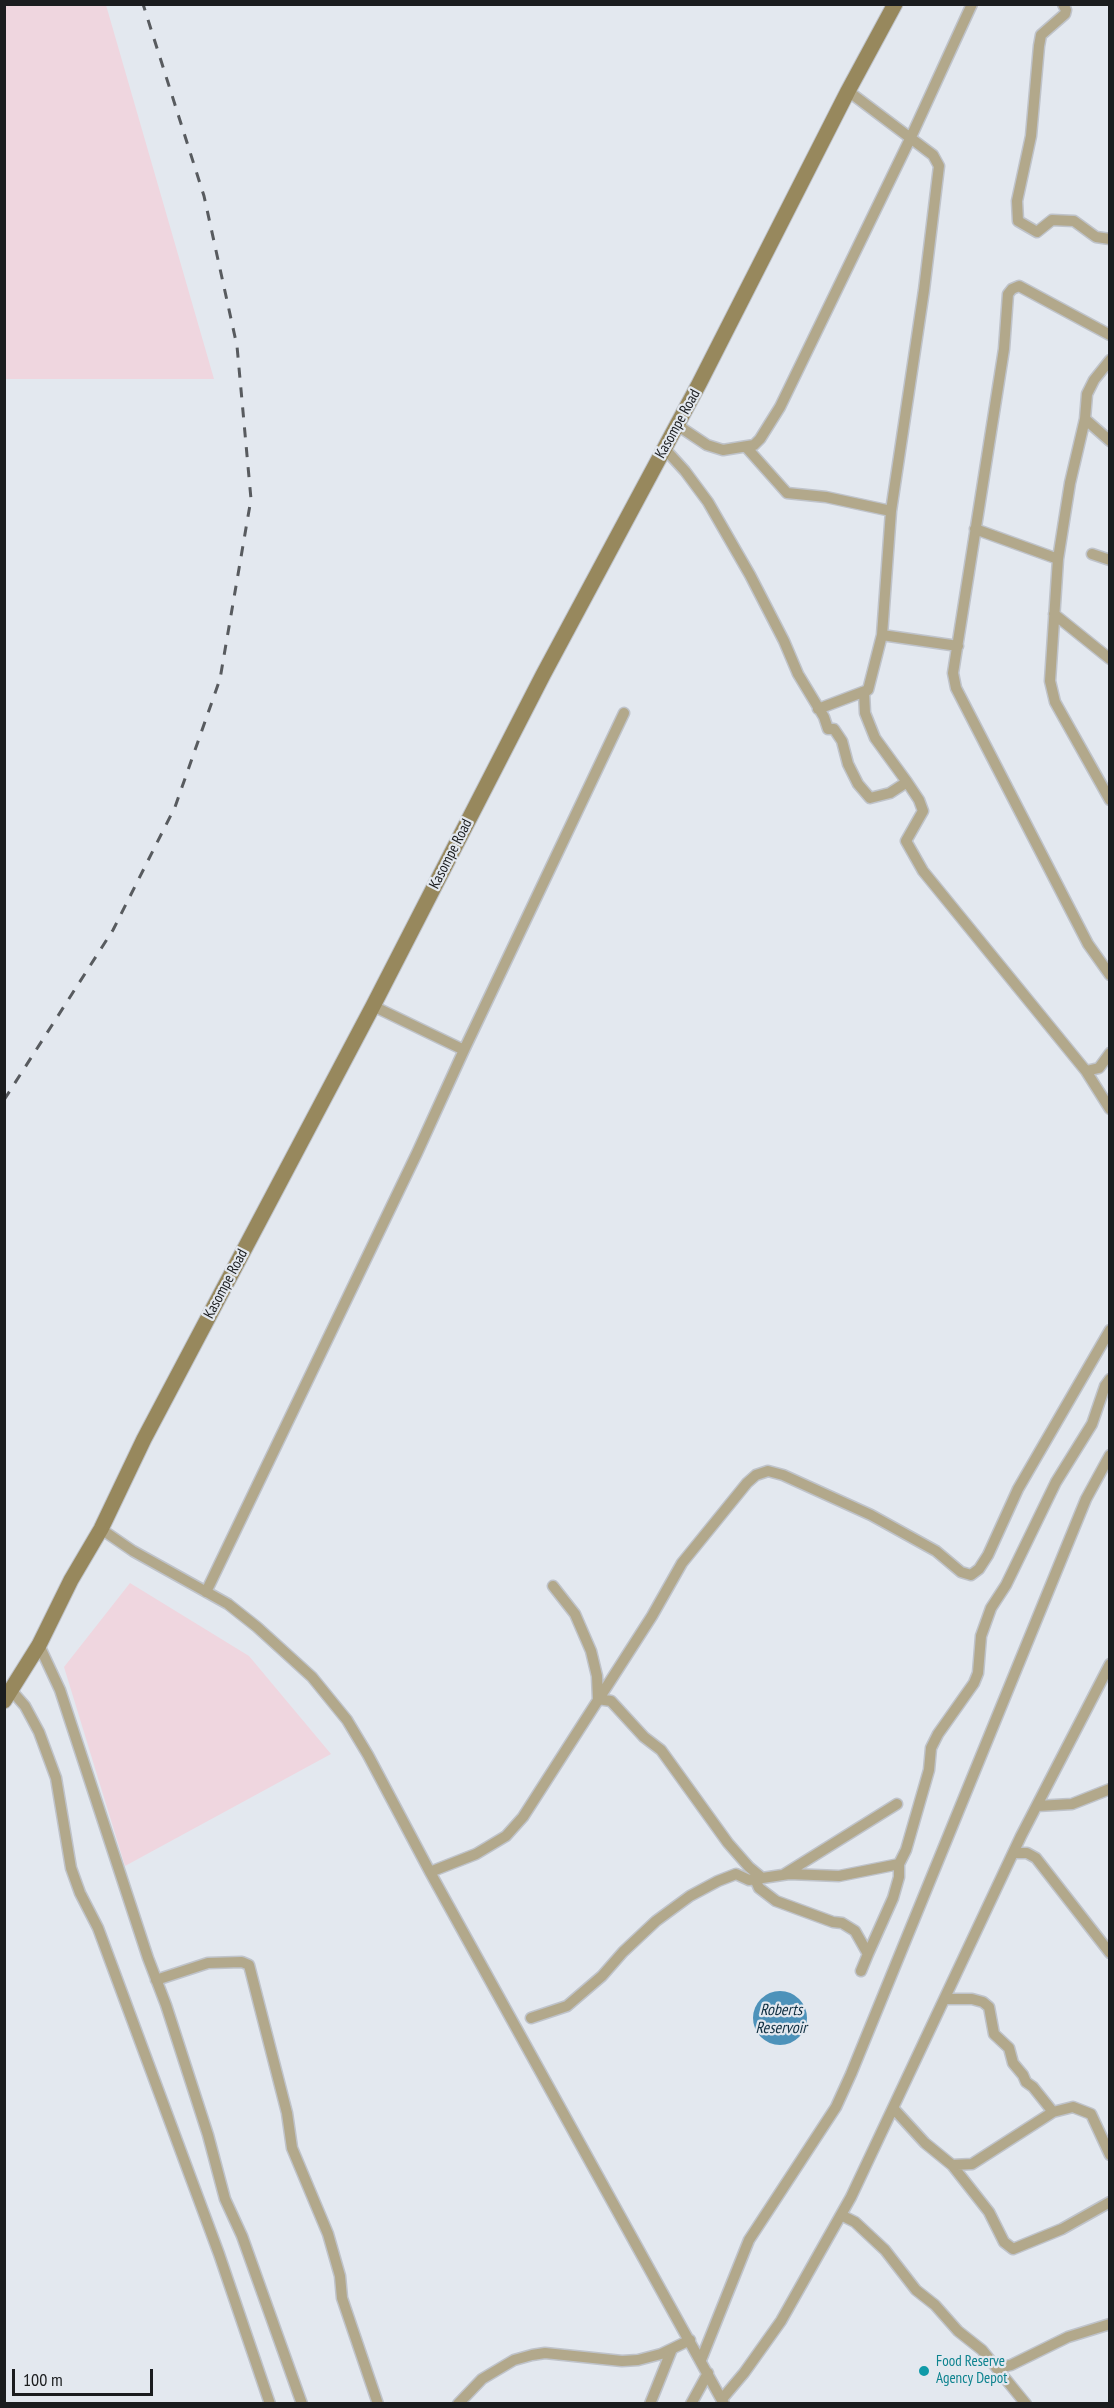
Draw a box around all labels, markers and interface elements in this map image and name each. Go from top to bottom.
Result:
street label: Kasompe Road [652,386,704,462]
street label: Kasompe Road [426,816,476,892]
street label: Kasompe Road [200,1246,252,1322]
water label: Roberts Reservoir [755,2000,807,2038]
place label: Food Reserve Agency Depot [936,2353,1007,2388]
scale bar [15,2357,156,2395]
marker: Food Reserve Agency Depot [917,2364,931,2378]
text: 100 m [23,2368,63,2391]

